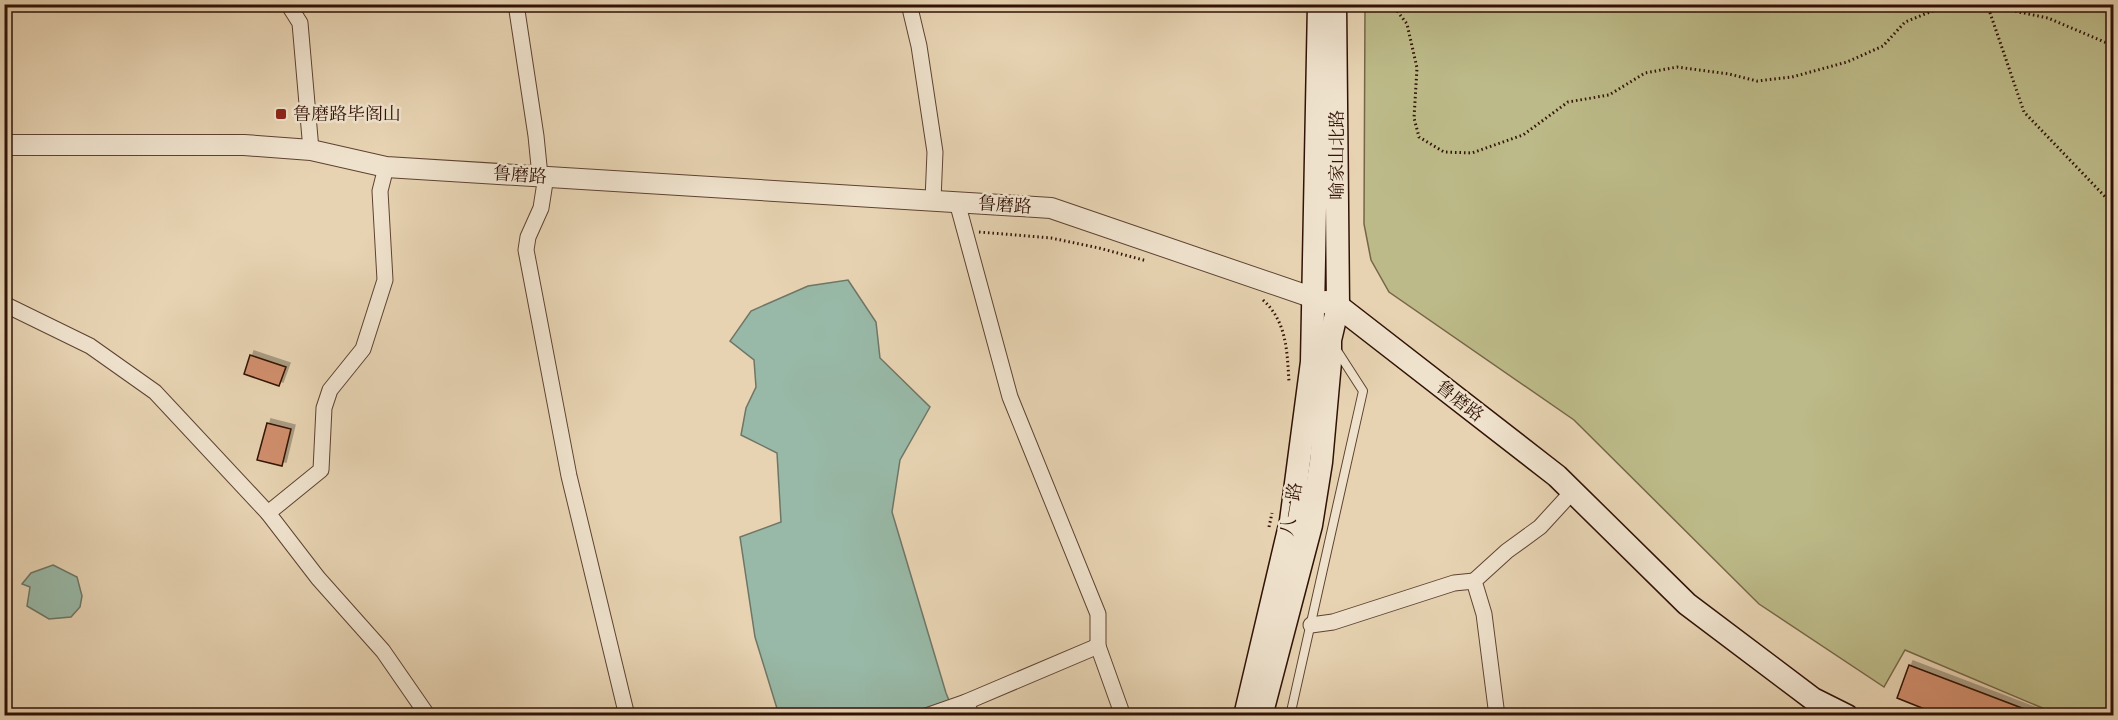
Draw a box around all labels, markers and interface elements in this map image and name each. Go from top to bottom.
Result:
place label: 鲁磨路毕阁山 [293,103,401,125]
marker: 鲁磨路毕阁山 [274,107,288,121]
street label: 喻家山北路 [1326,110,1348,200]
street label: 鲁磨路 [492,162,548,188]
street label: 鲁磨路 [977,192,1033,218]
street label: 鲁磨路 [1432,376,1488,426]
street label: 八一路 [1275,481,1307,537]

